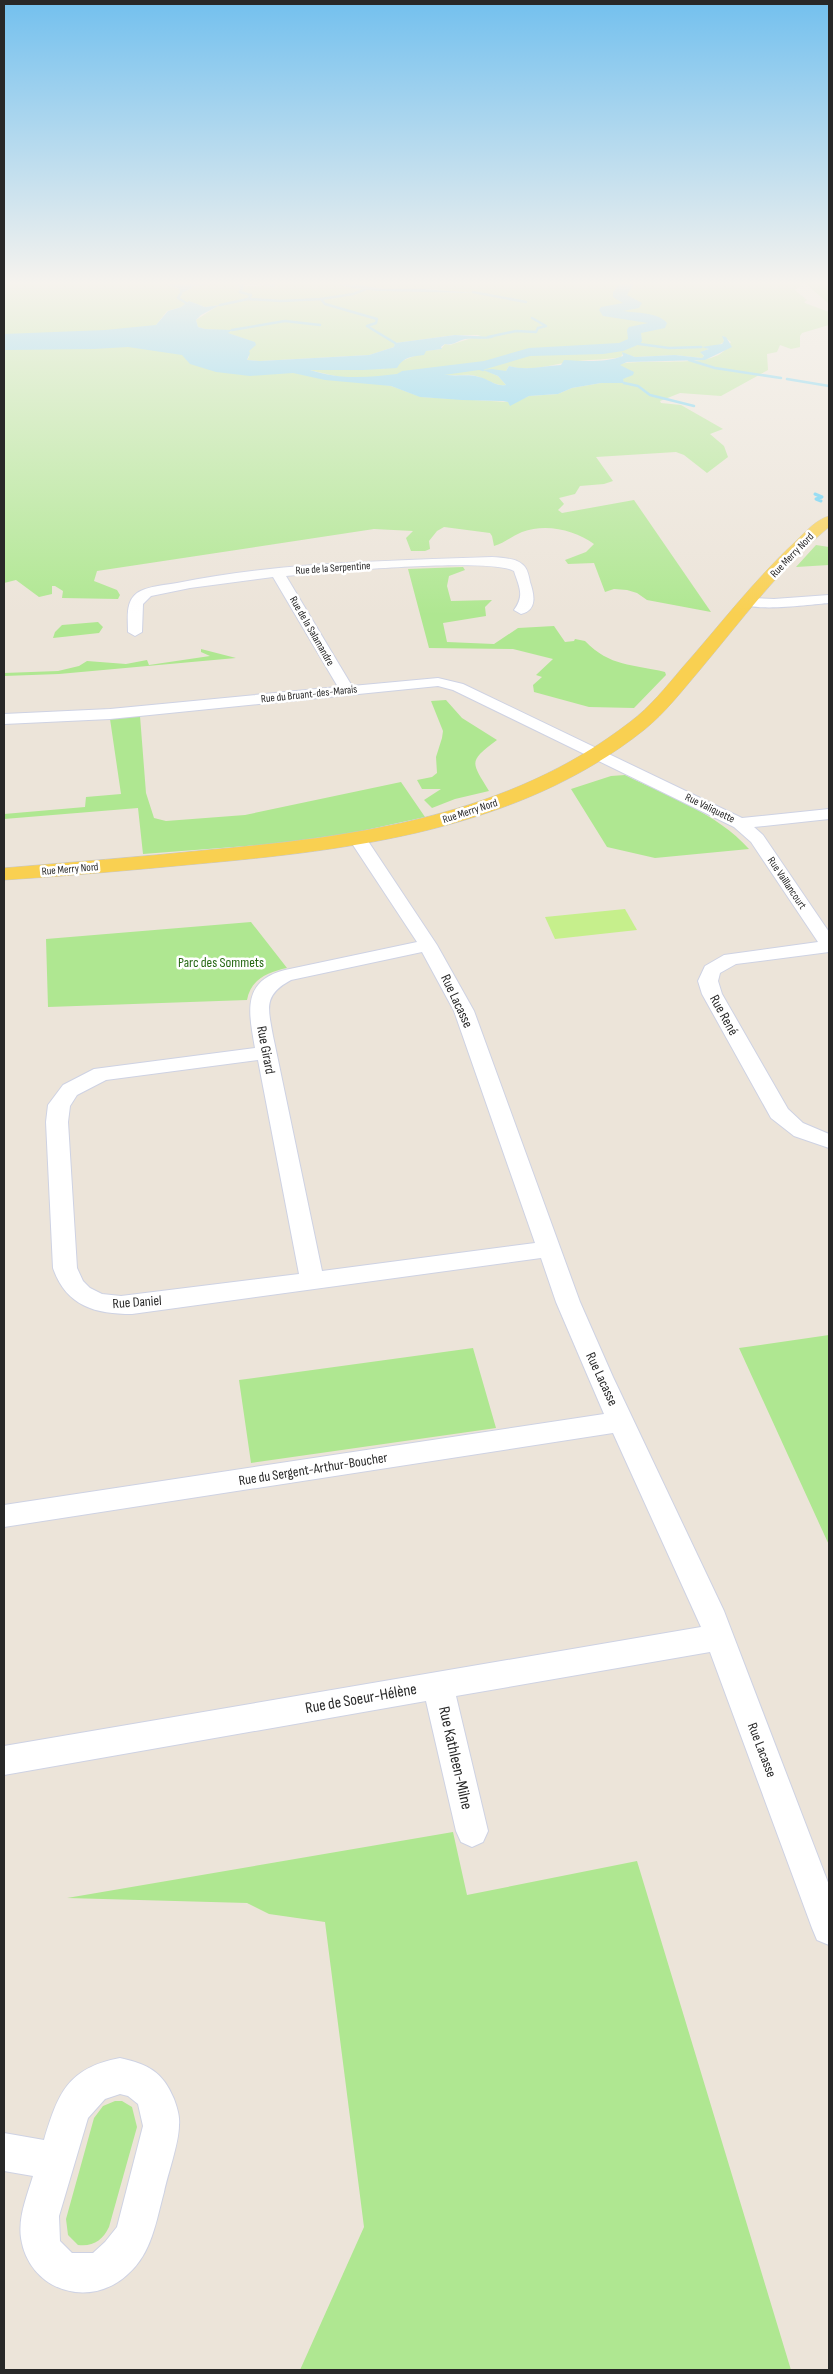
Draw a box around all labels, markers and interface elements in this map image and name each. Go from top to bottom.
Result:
street label: Rue Merry Nord [768,530,817,580]
street label: Rue de la Serpentine [295,559,371,577]
street label: Rue de la Salamandre [287,594,337,668]
street label: Rue du Bruant-des-Marais [260,682,358,706]
street label: Rue Valiquette [683,790,737,826]
street label: Rue Merry Nord [441,796,499,826]
street label: Rue Vaillancourt [765,855,810,912]
street label: Rue Merry Nord [41,860,99,878]
park label: Parc des Sommets [178,954,264,971]
street label: Rue Lacasse [437,972,477,1030]
street label: Rue René [706,992,742,1038]
street label: Rue Girard [253,1025,279,1076]
street label: Rue Daniel [112,1292,162,1312]
street label: Rue Lacasse [582,1350,622,1408]
street label: Rue du Sergent-Arthur-Boucher [237,1449,389,1489]
street label: Rue de Soeur-Hélène [304,1680,418,1718]
street label: Rue Kathleen-Milne [434,1705,476,1811]
street label: Rue Lacasse [744,1720,780,1780]

